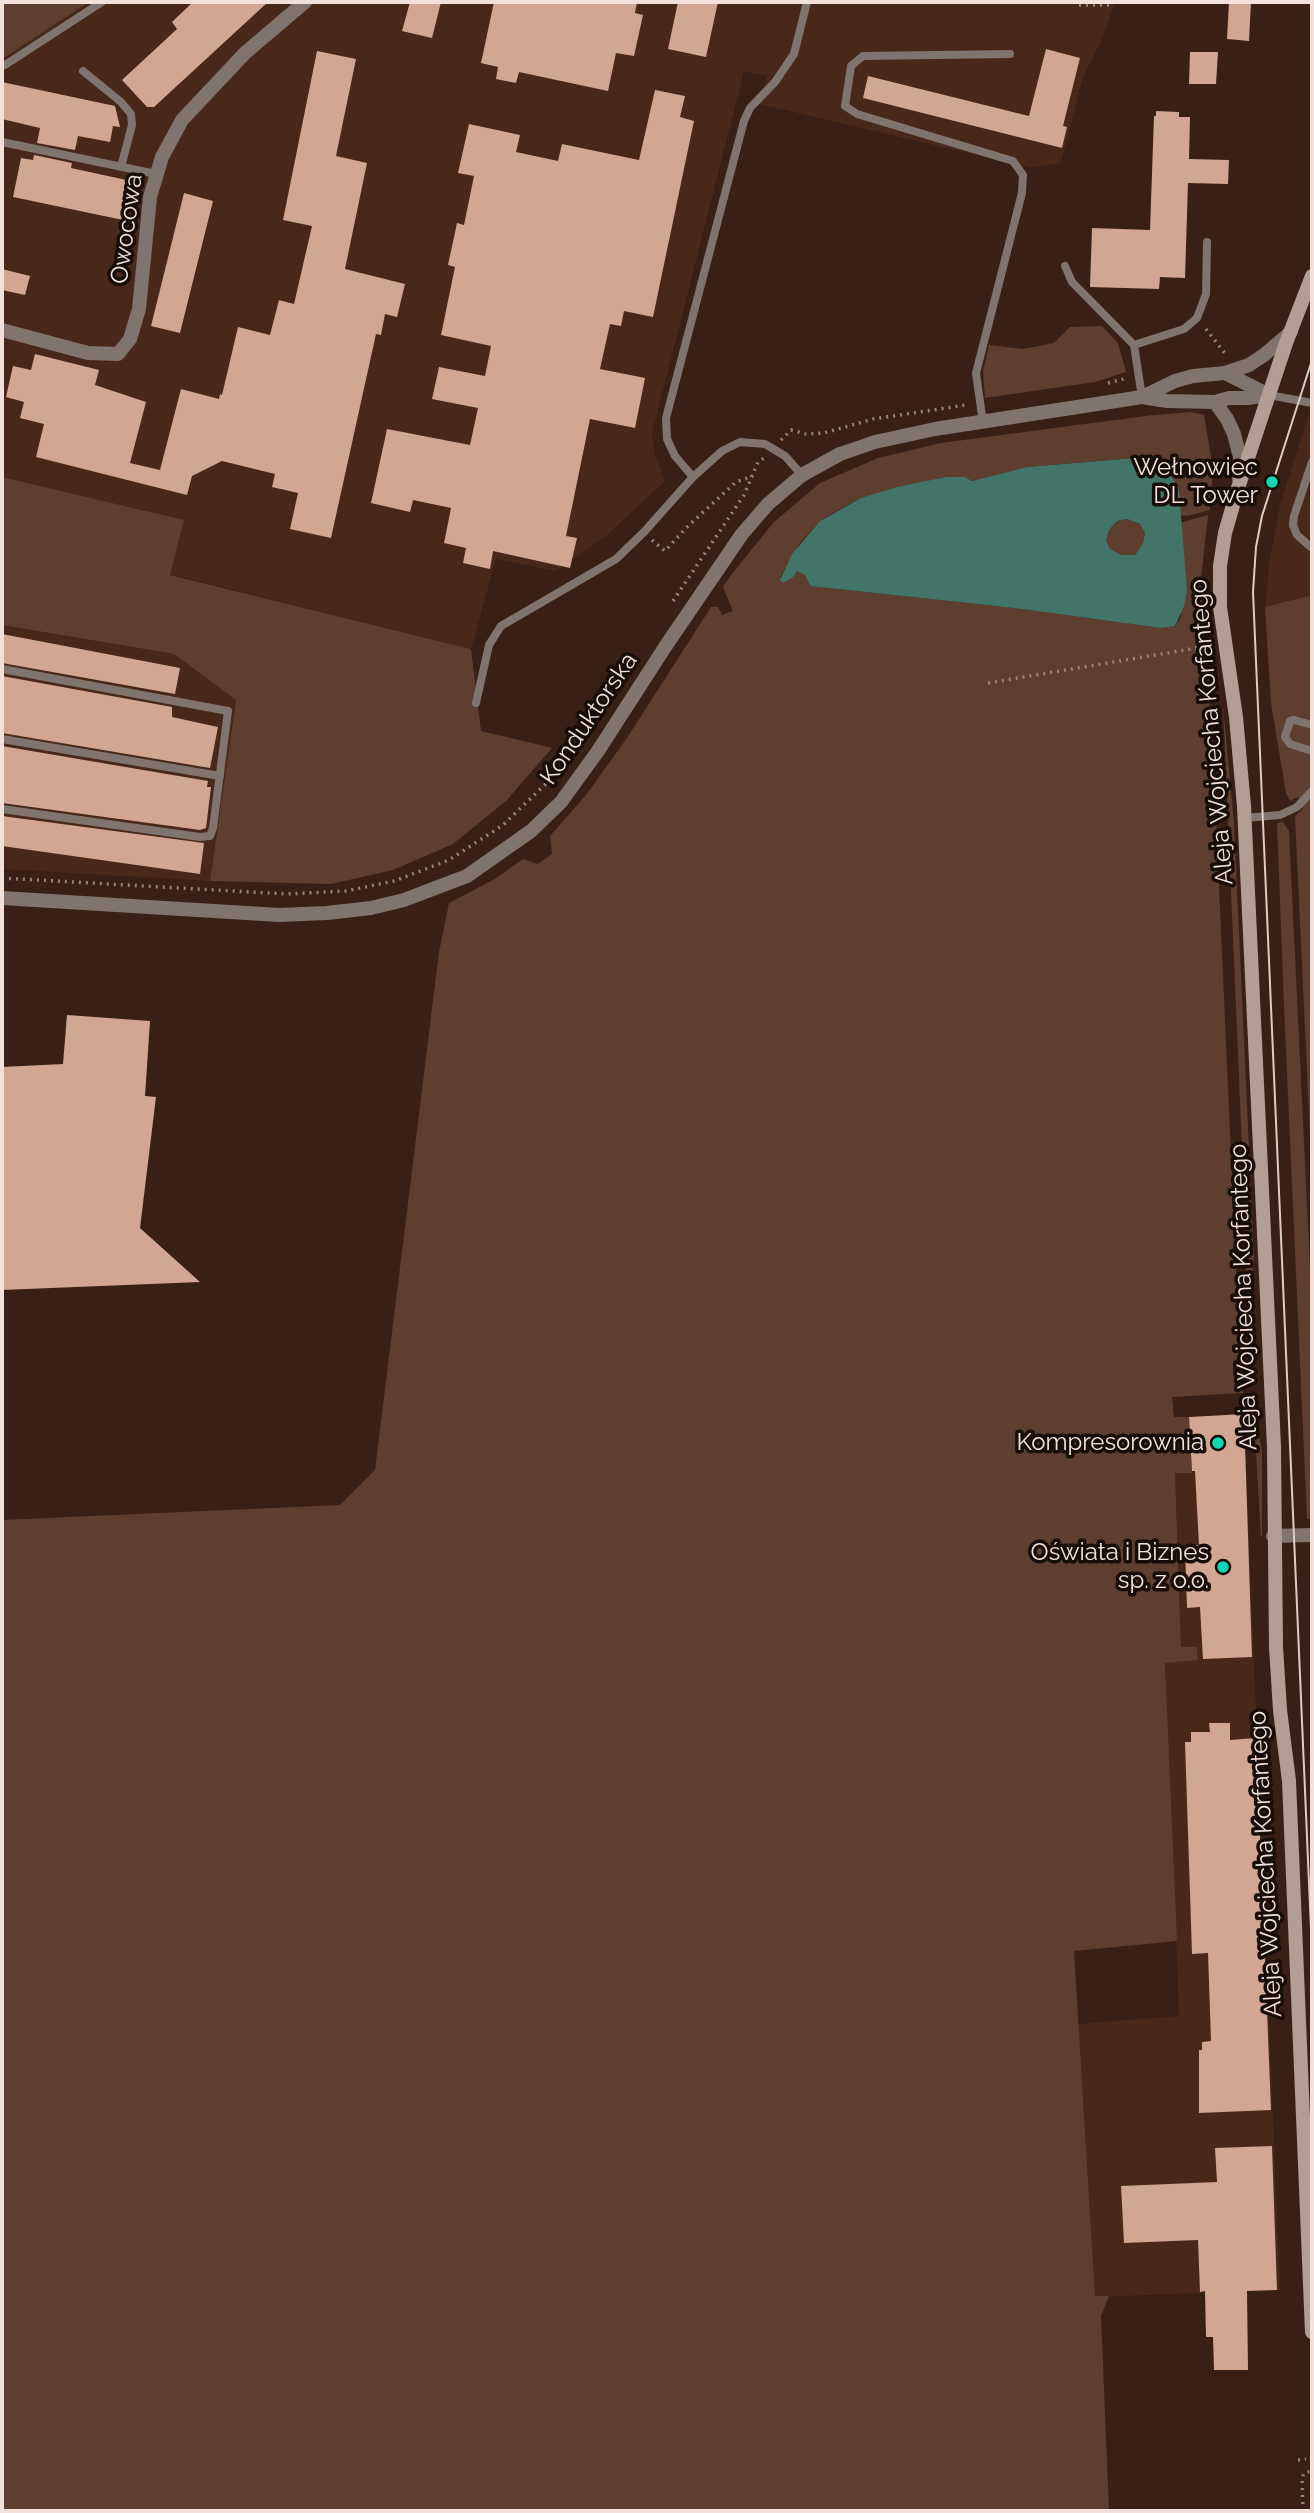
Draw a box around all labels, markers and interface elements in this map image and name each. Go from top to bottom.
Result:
street label: Owocowa [105,172,149,286]
place label: Wełnowiec DL Tower [1134,454,1258,510]
marker: Wełnowiec DL Tower [1264,474,1280,490]
street label: Aleja Wojciecha Korfantego [1184,578,1240,886]
street label: Konduktorska [534,648,644,790]
street label: Aleja Wojciecha Korfantego [1224,1143,1264,1451]
place label: Kompresorownia [1016,1429,1204,1457]
marker: Kompresorownia [1210,1435,1226,1451]
place label: Oświata i Biznes sp. z o.o. [1031,1539,1209,1595]
marker: Oświata i Biznes sp. z o.o. [1215,1559,1231,1575]
street label: Aleja Wojciecha Korfantego [1244,1710,1288,2018]

